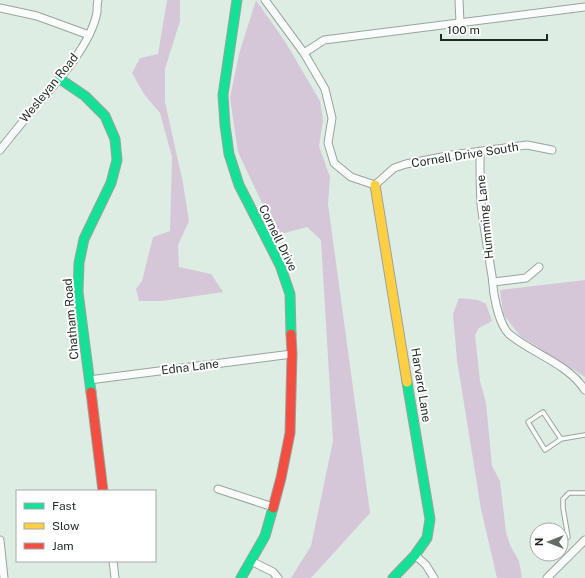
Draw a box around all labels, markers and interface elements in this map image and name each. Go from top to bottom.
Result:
scale bar [441,16,547,42]
text: 100 m [447,23,480,37]
street label: Wesleyan Road [17,51,81,125]
street label: Cornell Drive South [410,140,520,170]
street label: Humming Lane [474,174,496,260]
street label: Cornell Drive [256,202,300,274]
street label: Chatham Road [60,278,82,360]
street label: Harvard Lane [408,347,434,423]
street label: Edna Lane [160,356,220,377]
legend [16,490,156,562]
text: Fast [52,499,77,513]
text: Slow [52,519,80,533]
north arrow [529,522,569,562]
text: N [533,538,545,546]
text: Jam [52,539,74,553]

